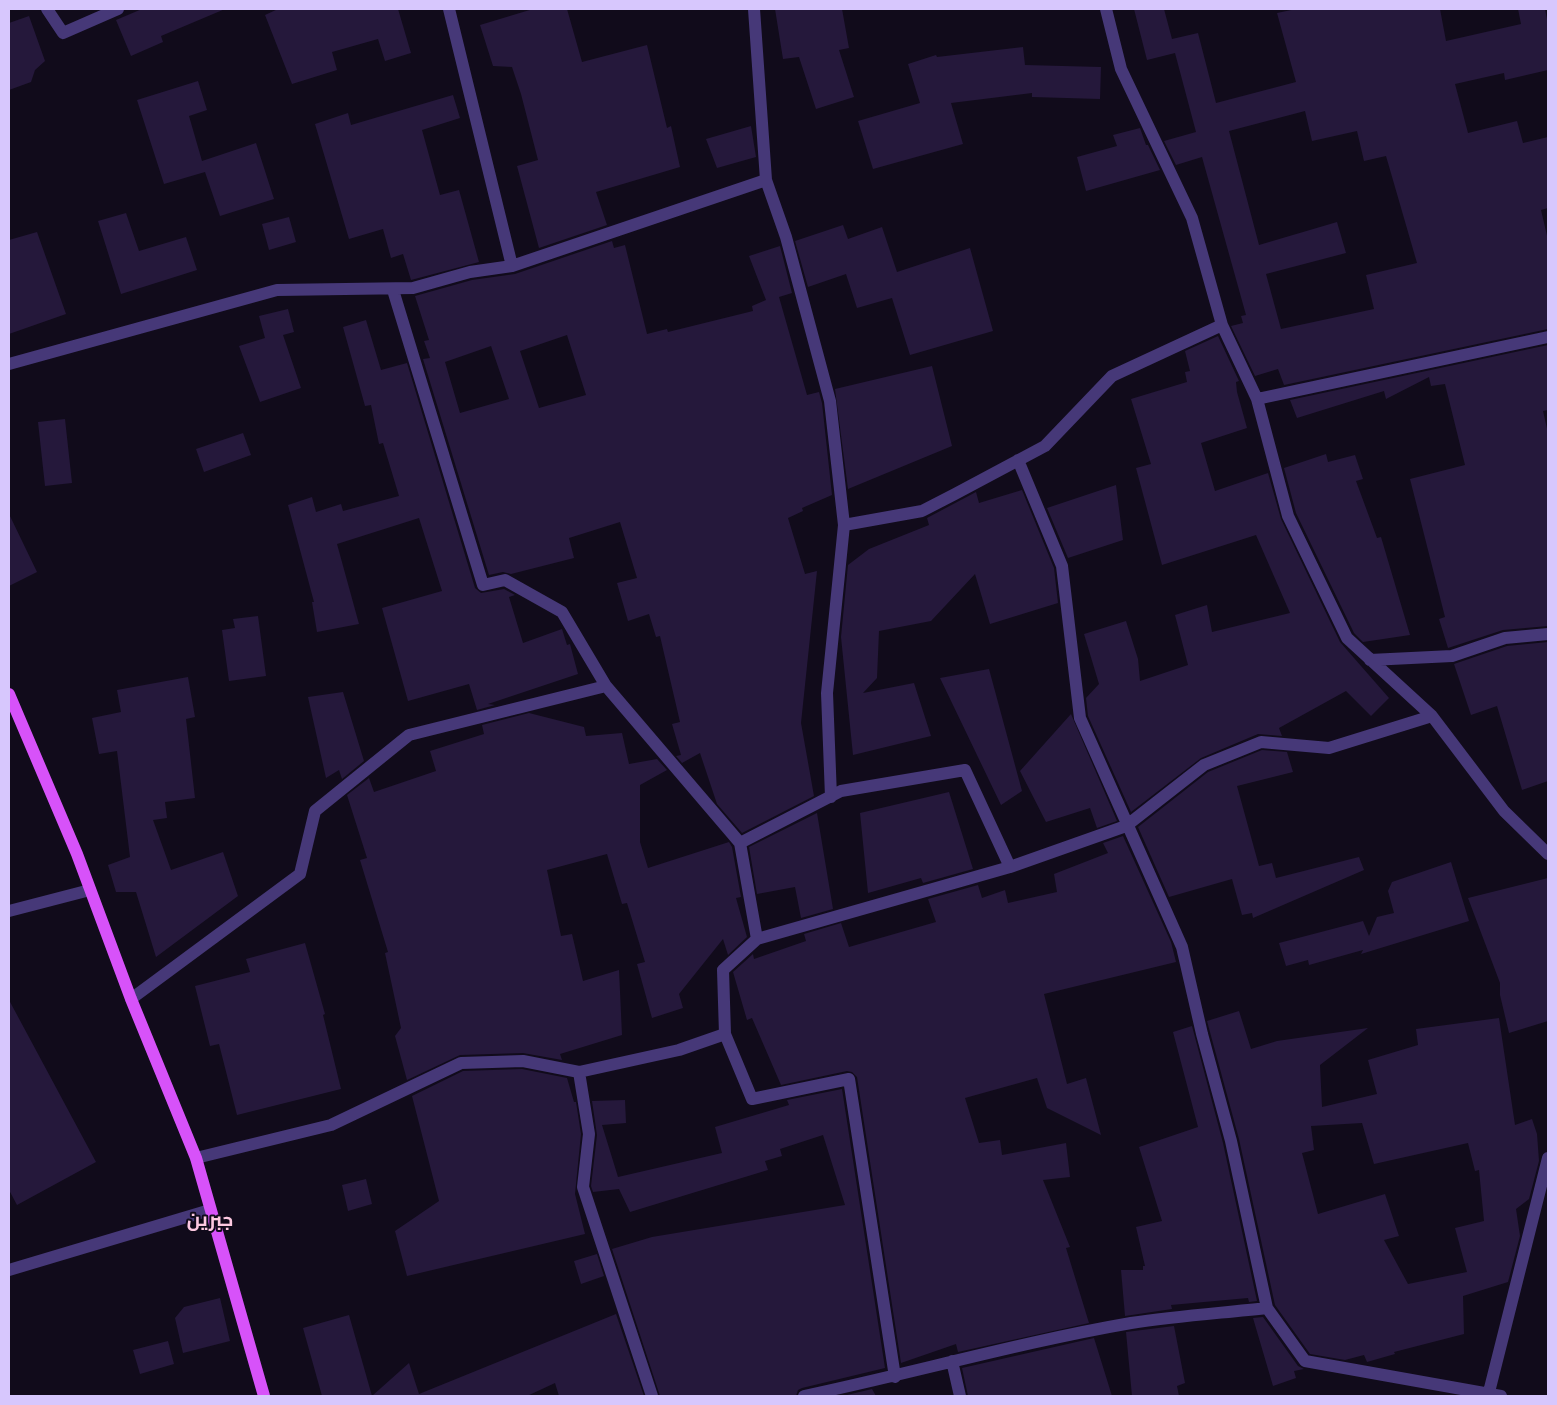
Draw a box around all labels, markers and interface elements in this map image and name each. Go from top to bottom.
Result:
district label: جبرين [187,1210,233,1232]

